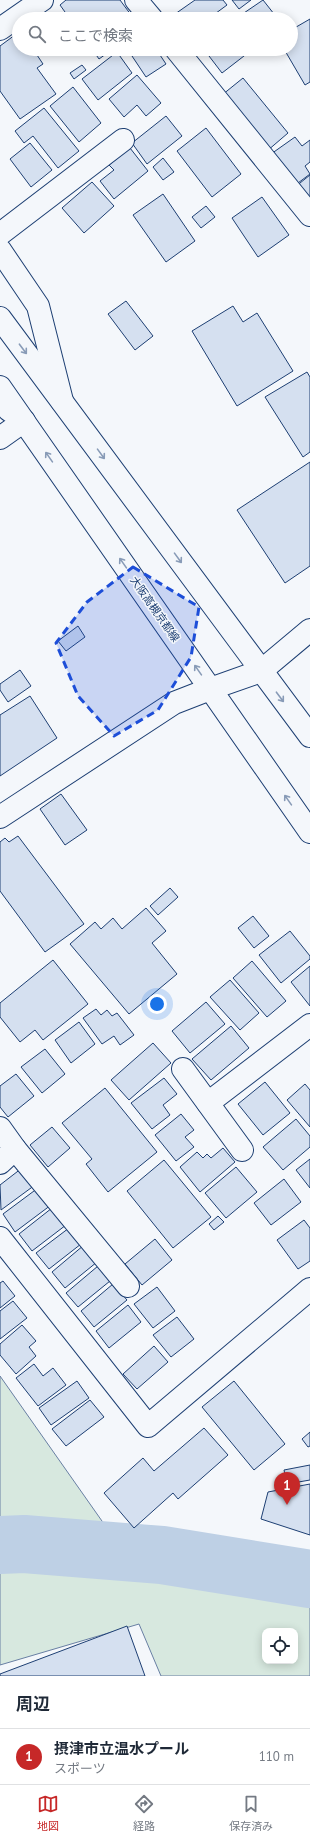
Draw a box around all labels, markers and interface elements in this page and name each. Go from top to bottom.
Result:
search box [12,12,298,56]
icon: search [26,23,48,45]
text: ここで検索 [58,26,133,45]
one-way arrow [19,344,28,355]
one-way arrow [97,448,105,459]
one-way arrow [45,451,53,462]
one-way arrow [174,553,182,564]
one-way arrow [119,558,127,569]
street label: 大阪高槻京都線 [127,573,183,645]
one-way arrow [194,665,202,676]
one-way arrow [276,691,285,702]
one-way arrow [284,795,292,806]
your location [147,994,167,1014]
pin: 1 [274,1472,300,1505]
map controls [262,1628,298,1664]
button: locate [262,1628,298,1664]
text: 周辺 [16,1693,50,1715]
text: 摂津市立温水プール [54,1739,189,1758]
text: 1 [25,1748,33,1765]
text: 110 m [259,1748,294,1765]
text: スポーツ [54,1760,106,1777]
tab: 地図 [37,1793,59,1833]
tab: 経路 [133,1793,155,1833]
tab: 保存済み [229,1793,273,1833]

